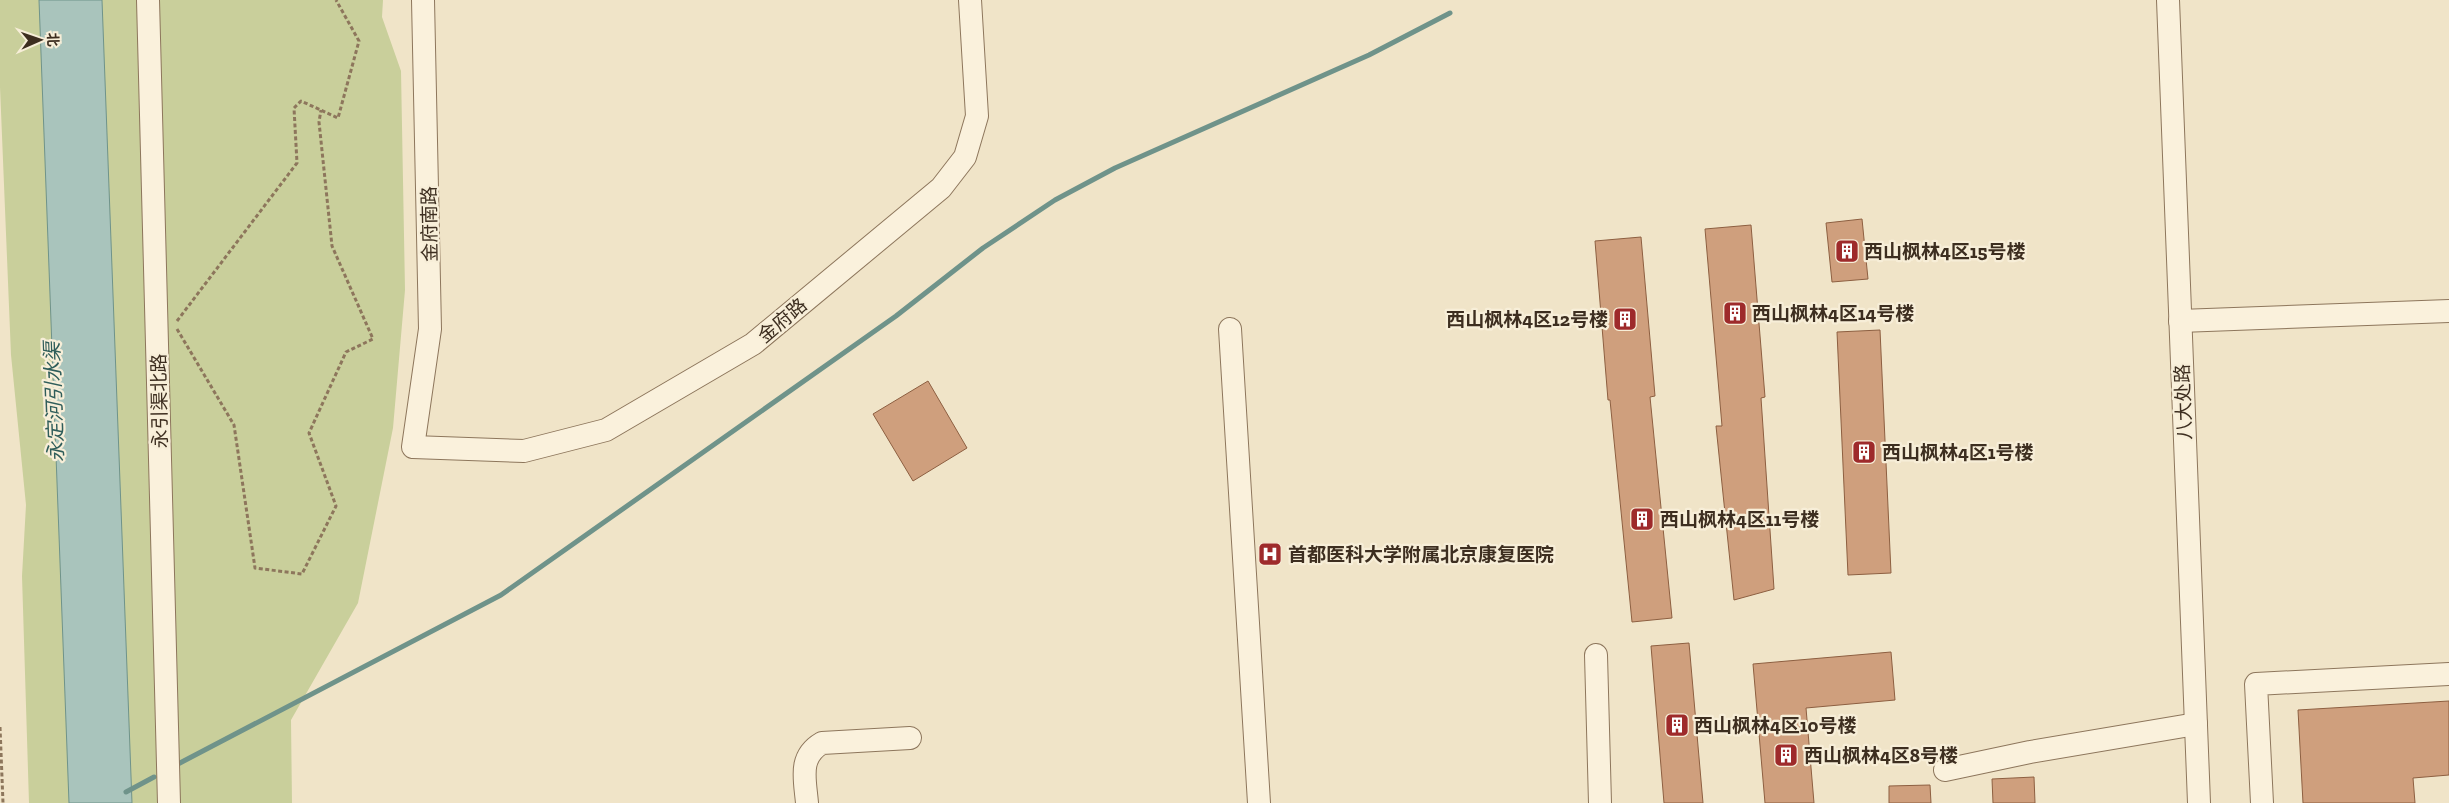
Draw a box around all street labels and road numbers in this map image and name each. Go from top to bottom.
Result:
street label: 金府南路 [417,186,442,262]
street label: 金府路 [753,293,812,348]
street label: 永引渠北路 [147,353,172,449]
street label: 八大处路 [2171,364,2196,440]

